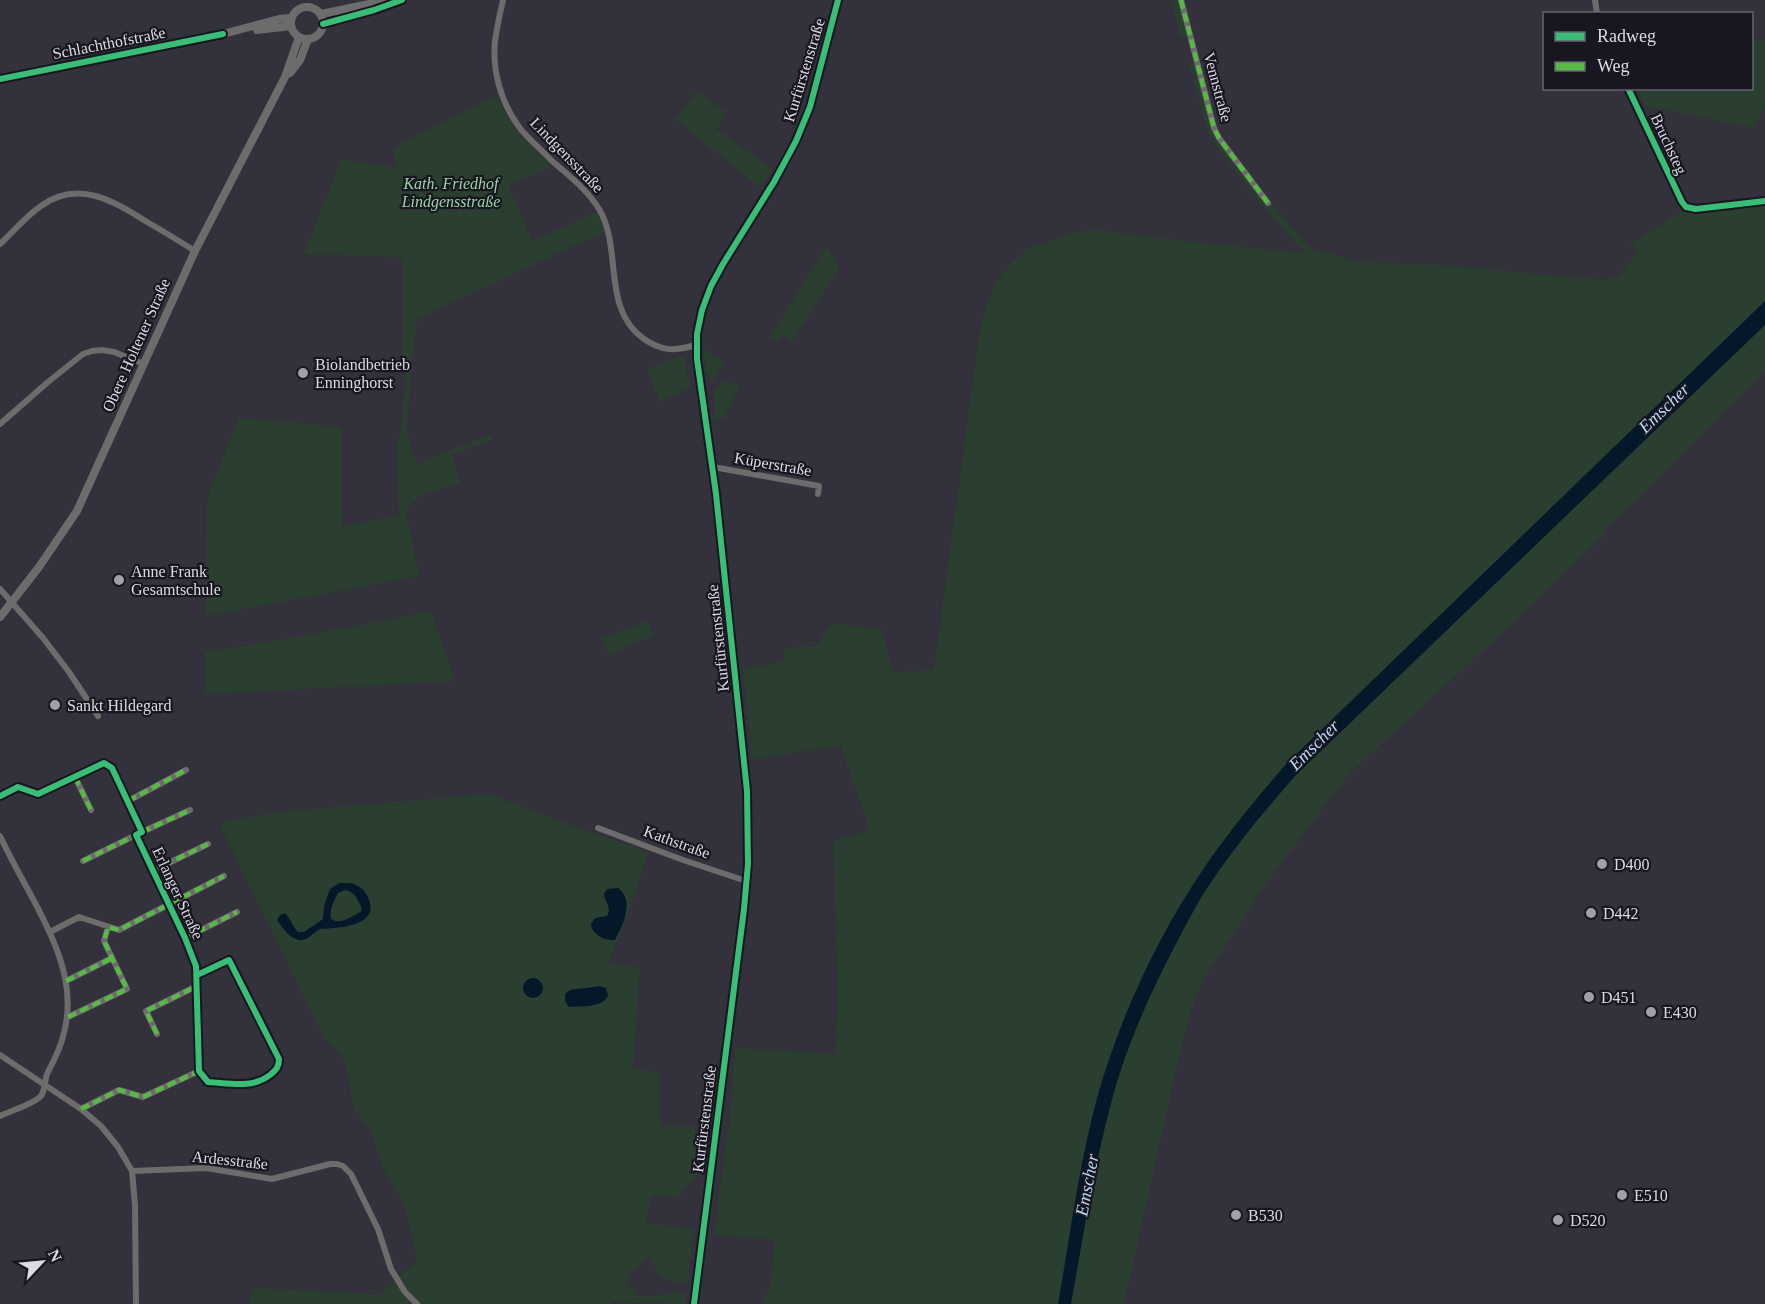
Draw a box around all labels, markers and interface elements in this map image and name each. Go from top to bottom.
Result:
legend [1543,12,1753,90]
street label: Kurfürstenstraße [780,16,828,124]
street label: Schlachthofstraße [51,24,167,62]
text: Radweg [1597,26,1656,46]
street label: Vennstraße [1201,50,1235,124]
text: Weg [1597,56,1630,76]
street label: Bruchsteg [1647,111,1690,177]
street label: Lindgensstraße [526,114,607,197]
park label: Kath. Friedhof Lindgensstraße [401,175,501,211]
street label: Obere Holtener Straße [99,276,173,414]
place label: Biolandbetrieb Enninghorst [315,356,410,392]
marker: Biolandbetrieb Enninghorst [296,366,310,380]
water label: Emscher [1634,378,1694,438]
street label: Küperstraße [733,449,813,480]
place label: Anne Frank Gesamtschule [131,563,221,598]
marker: Anne Frank Gesamtschule [112,573,126,587]
street label: Kurfürstenstraße [704,584,732,692]
place label: Sankt Hildegard [67,697,171,715]
marker: Sankt Hildegard [48,698,62,712]
water label: Emscher [1284,715,1344,775]
street label: Kathstraße [642,822,712,862]
street label: Erlanger Straße [148,844,207,942]
place label: D400 [1614,856,1650,873]
marker: D400 [1595,857,1609,871]
place label: D442 [1603,905,1639,922]
marker: D442 [1584,906,1598,920]
place label: D451 [1601,989,1637,1006]
marker: D451 [1582,990,1596,1004]
place label: E430 [1663,1004,1697,1021]
marker: E430 [1644,1005,1658,1019]
street label: Kurfürstenstraße [689,1065,719,1173]
street label: Ardesstraße [191,1148,269,1172]
water label: Emscher [1071,1151,1103,1219]
place label: E510 [1634,1187,1668,1204]
marker: E510 [1615,1188,1629,1202]
place label: B530 [1248,1207,1283,1224]
marker: B530 [1229,1208,1243,1222]
place label: D520 [1570,1212,1606,1229]
marker: D520 [1551,1213,1565,1227]
north arrow [12,1232,72,1292]
text: N [45,1247,65,1265]

